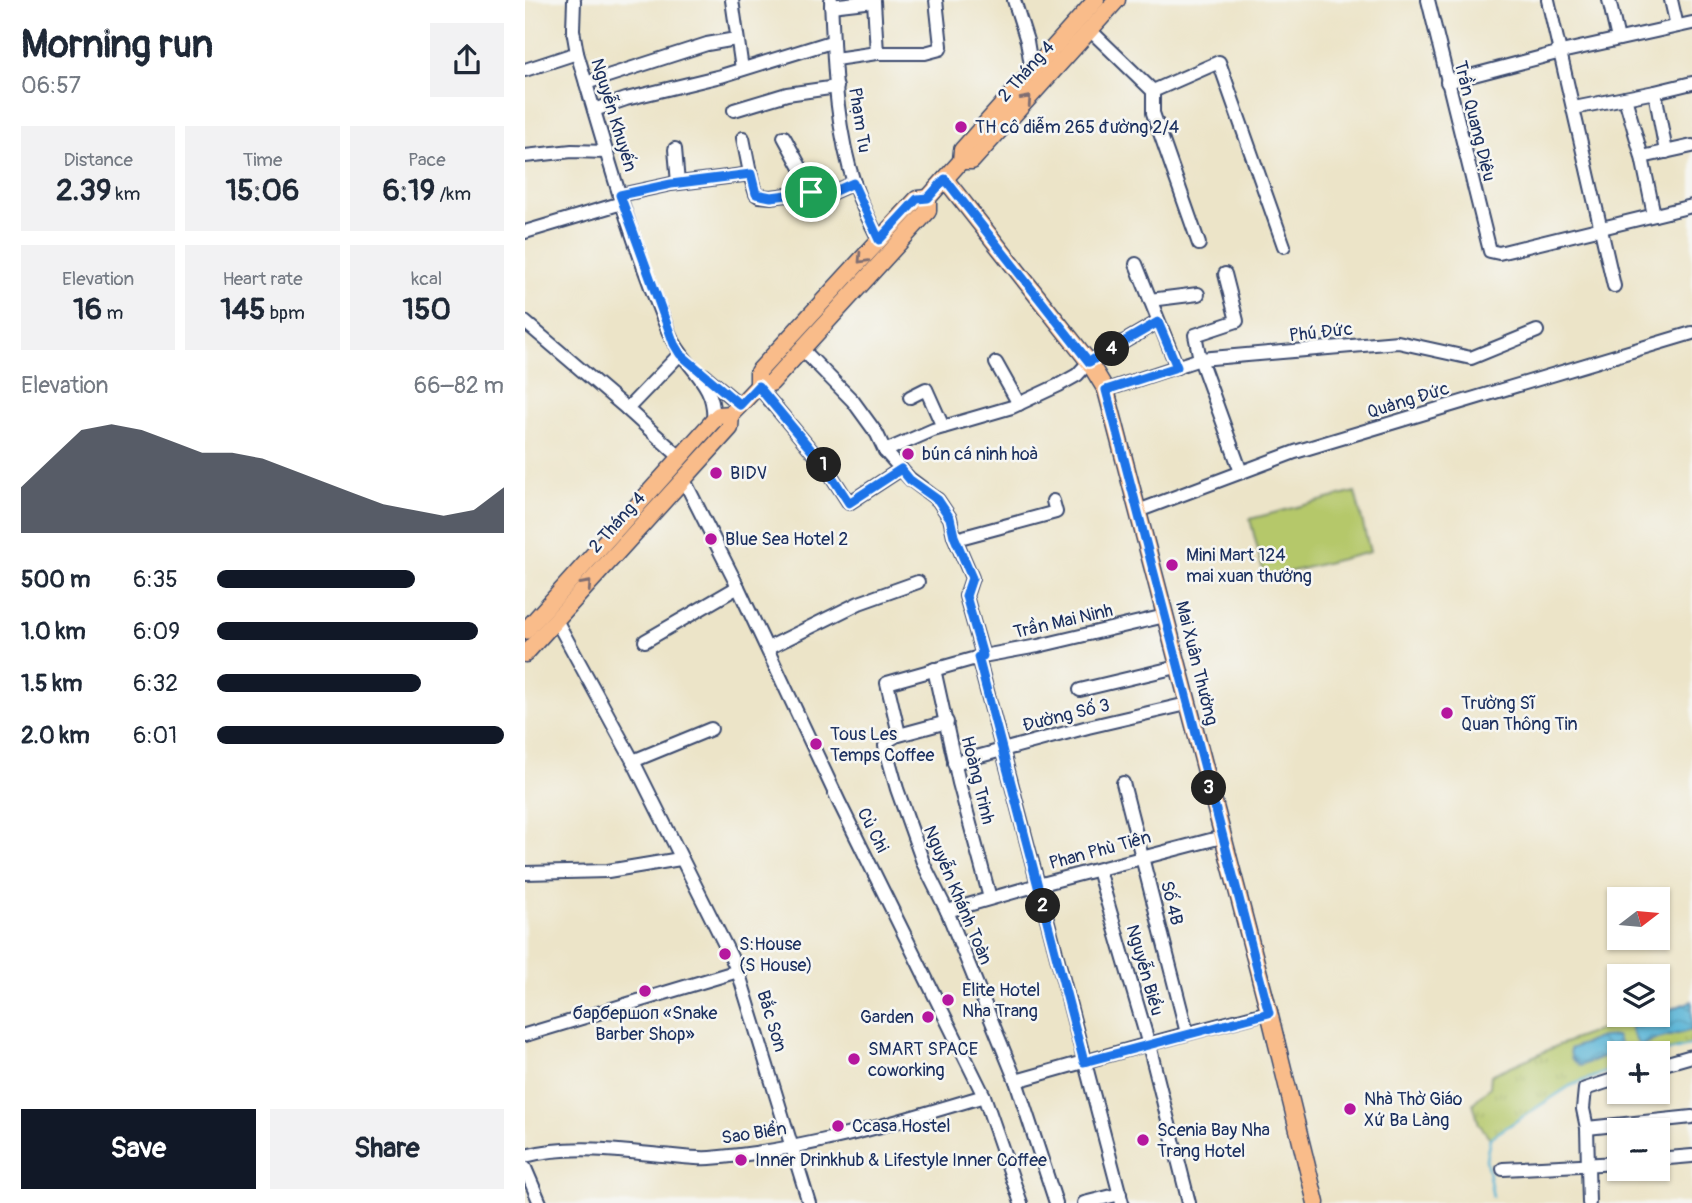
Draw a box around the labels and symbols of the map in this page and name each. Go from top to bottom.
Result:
street label: 2 Tháng 4 [993,36,1060,107]
street label: Nguyễn Khuyến [585,56,642,175]
street label: Trần Quang Diệu [1448,58,1502,184]
street label: Phạm Tu [843,86,876,154]
one-way arrow [1019,95,1031,108]
place label: TH cô diễm 265 đường 2/4 [975,116,1180,139]
marker: TH cô diễm 265 đường 2/4 [953,119,969,135]
pin [781,162,841,222]
one-way arrow [858,251,870,264]
street label: Phú Đức [1288,318,1354,347]
pin: 4 [1095,332,1129,366]
street label: Quảng Đức [1364,377,1452,424]
place label: bún cá ninh hoà [922,443,1038,466]
marker: bún cá ninh hoà [900,446,916,462]
pin: 1 [807,448,841,482]
place label: BIDV [730,462,767,485]
marker: BIDV [708,465,724,481]
street label: 2 Tháng 4 [584,487,651,558]
place label: Blue Sea Hotel 2 [725,528,848,551]
marker: Blue Sea Hotel 2 [703,531,719,547]
place label: Mini Mart 124 mai xuan thưởng [1186,544,1312,588]
marker: Mini Mart 124 mai xuan thưởng [1164,557,1180,573]
one-way arrow [579,580,591,593]
street label: Trần Mai Ninh [1011,598,1115,644]
street label: Mai Xuân Thưởng [1170,599,1223,728]
place label: Trường Sĩ Quan Thông Tin [1461,692,1578,736]
street label: Đường Số 3 [1020,694,1112,737]
marker: Trường Sĩ Quan Thông Tin [1439,705,1455,721]
place label: Tous Les Temps Coffee [830,723,934,767]
street label: Hoàng Trinh [955,734,1000,827]
marker: Tous Les Temps Coffee [808,736,824,752]
pin: 3 [1191,770,1227,806]
street label: Củ Chi [852,804,894,857]
street label: Nguyễn Khánh Toàn [918,822,997,968]
street label: Phan Phù Tiên [1046,826,1154,875]
street label: Số 4B [1155,879,1188,928]
north arrow [1607,887,1669,950]
pin: 2 [1025,888,1061,923]
street label: Nguyễn Biểu [1121,922,1168,1018]
place label: S:House (S House) [739,933,813,977]
marker: S:House (S House) [717,946,733,962]
place label: Elite Hotel Nha Trang [962,979,1040,1023]
marker: барбершоп «Snake Barber Shop» [637,983,653,999]
street label: Bắc Sơn [751,988,792,1055]
marker: Elite Hotel Nha Trang [940,992,956,1008]
place label: барбершоп «Snake Barber Shop» [573,1002,718,1046]
place label: Garden [860,1006,914,1029]
marker: Garden [920,1009,936,1025]
place label: SMART SPACE coworking [868,1038,978,1082]
marker: SMART SPACE coworking [846,1051,862,1067]
place label: Nhà Thờ Giáo Xứ Ba Làng [1364,1088,1463,1132]
marker: Nhà Thờ Giáo Xứ Ba Làng [1342,1101,1358,1117]
place label: Ccasa Hostel [852,1115,950,1138]
street label: Sao Biển [720,1117,788,1150]
marker: Ccasa Hostel [830,1118,846,1134]
place label: Scenia Bay Nha Trang Hotel [1157,1119,1270,1163]
marker: Scenia Bay Nha Trang Hotel [1135,1132,1151,1148]
place label: Inner Drinkhub & Lifestyle Inner Coffee [755,1149,1047,1172]
marker: Inner Drinkhub & Lifestyle Inner Coffee [733,1152,749,1168]

